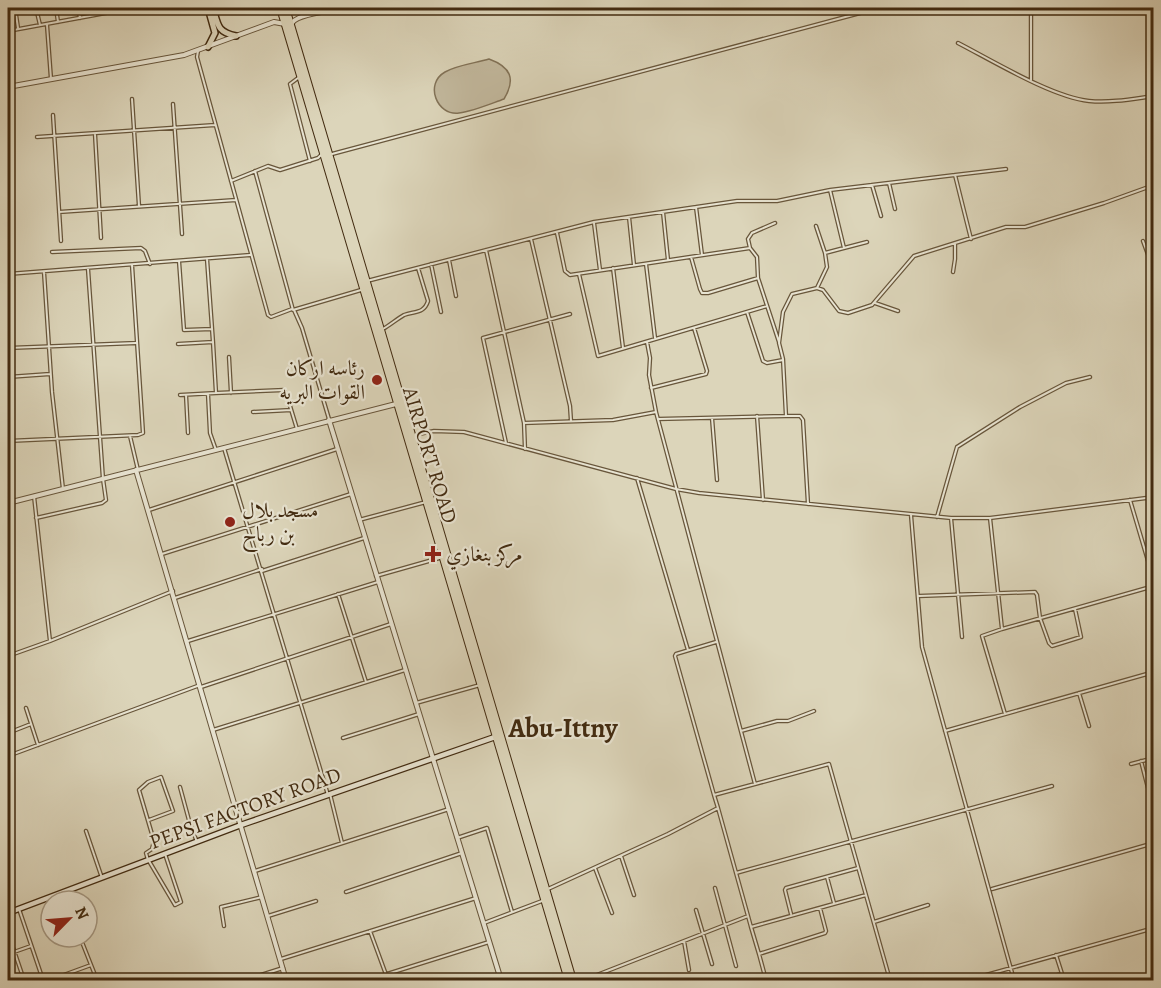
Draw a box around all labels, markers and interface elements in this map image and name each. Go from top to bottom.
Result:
place label: رئاسه اركان القوات البريه [279,354,365,406]
marker: رئاسه اركان القوات البريه [370,373,384,387]
street label: AIRPORT ROAD [396,382,464,527]
place label: مسجد بلال بن رباح [242,496,319,553]
marker: مسجد بلال بن رباح [223,515,237,529]
place label: مركز بنغازي [446,540,522,570]
marker: مركز بنغازي [424,545,442,563]
district label: Abu-Ittny [507,710,618,746]
street label: PEPSI FACTORY ROAD [145,760,345,856]
north arrow [39,889,99,949]
text: N [69,903,94,923]

